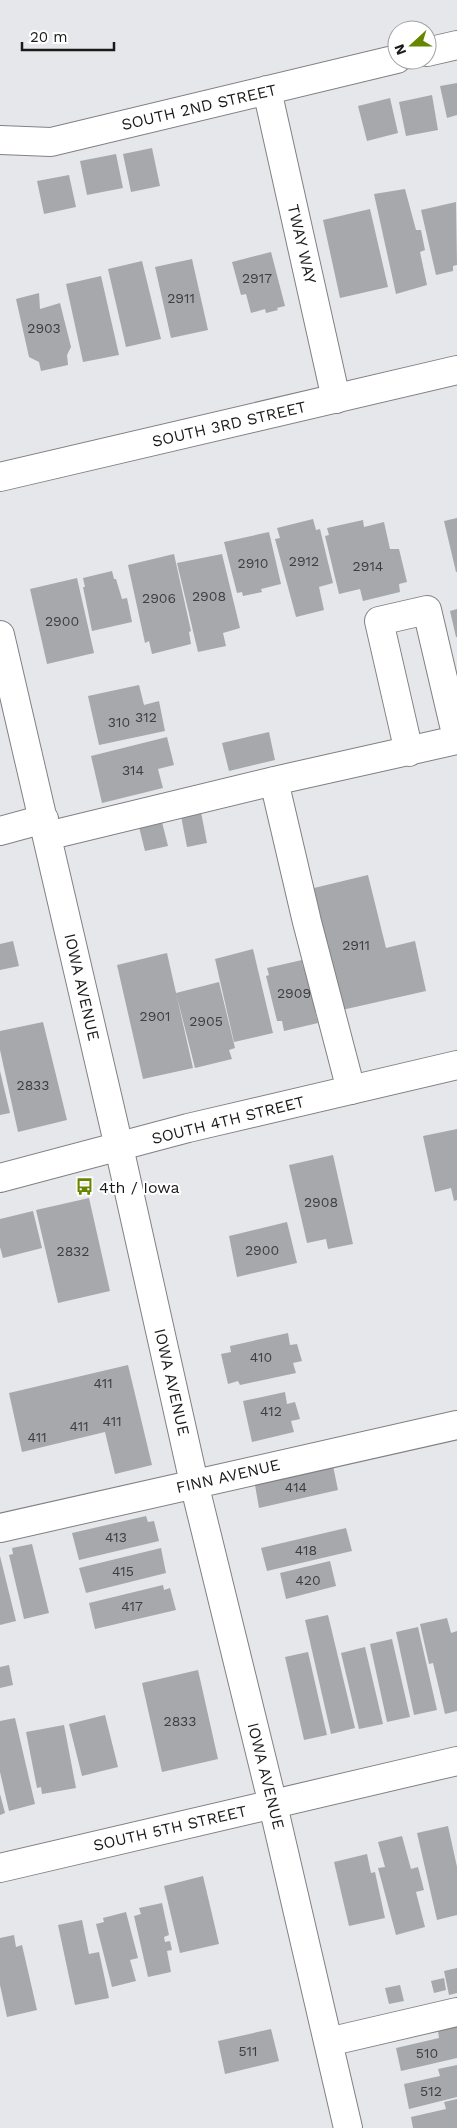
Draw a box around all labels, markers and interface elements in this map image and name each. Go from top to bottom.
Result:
scale bar [22,20,115,52]
north arrow [387,20,437,70]
text: 20 m [30,28,68,46]
text: N [391,42,409,57]
street label: SOUTH 2ND STREET [120,80,279,134]
street label: TWAY WAY [284,202,320,286]
house number: 2917 [242,270,272,286]
house number: 2911 [167,290,195,306]
house number: 2903 [27,320,61,336]
street label: SOUTH 3RD STREET [150,397,308,451]
house number: 2912 [289,553,319,569]
house number: 2910 [238,555,268,571]
house number: 2914 [353,558,383,574]
house number: 2908 [192,588,226,604]
house number: 2906 [142,590,176,606]
house number: 2900 [45,613,79,629]
house number: 312 [135,709,157,725]
house number: 310 [108,714,130,730]
house number: 314 [122,762,144,778]
street label: IOWA AVENUE [60,932,104,1042]
house number: 2911 [342,937,370,953]
house number: 2909 [277,985,311,1001]
house number: 2901 [140,1008,170,1024]
house number: 2905 [189,1013,223,1029]
house number: 2833 [17,1077,49,1093]
street label: SOUTH 4TH STREET [150,1092,307,1148]
bus stop icon: 4th / Iowa [75,1177,95,1197]
place label: 4th / Iowa [99,1178,180,1197]
house number: 2908 [304,1194,338,1210]
house number: 2900 [245,1242,279,1258]
house number: 2832 [57,1243,89,1259]
street label: IOWA AVENUE [150,1327,194,1437]
house number: 410 [250,1349,272,1365]
house number: 411 [93,1375,113,1391]
house number: 412 [260,1403,282,1419]
house number: 411 [102,1413,122,1429]
house number: 411 [69,1418,89,1434]
house number: 411 [27,1429,47,1445]
street label: FINN AVENUE [174,1455,282,1497]
house number: 414 [285,1479,307,1495]
house number: 413 [105,1529,127,1545]
house number: 418 [295,1542,317,1558]
house number: 415 [112,1563,134,1579]
house number: 420 [295,1572,321,1588]
house number: 417 [121,1598,143,1614]
house number: 2833 [164,1713,196,1729]
street label: IOWA AVENUE [244,1721,288,1831]
street label: SOUTH 5TH STREET [91,1801,249,1855]
house number: 511 [238,2043,258,2059]
house number: 510 [416,2045,438,2061]
house number: 512 [420,2083,442,2099]

